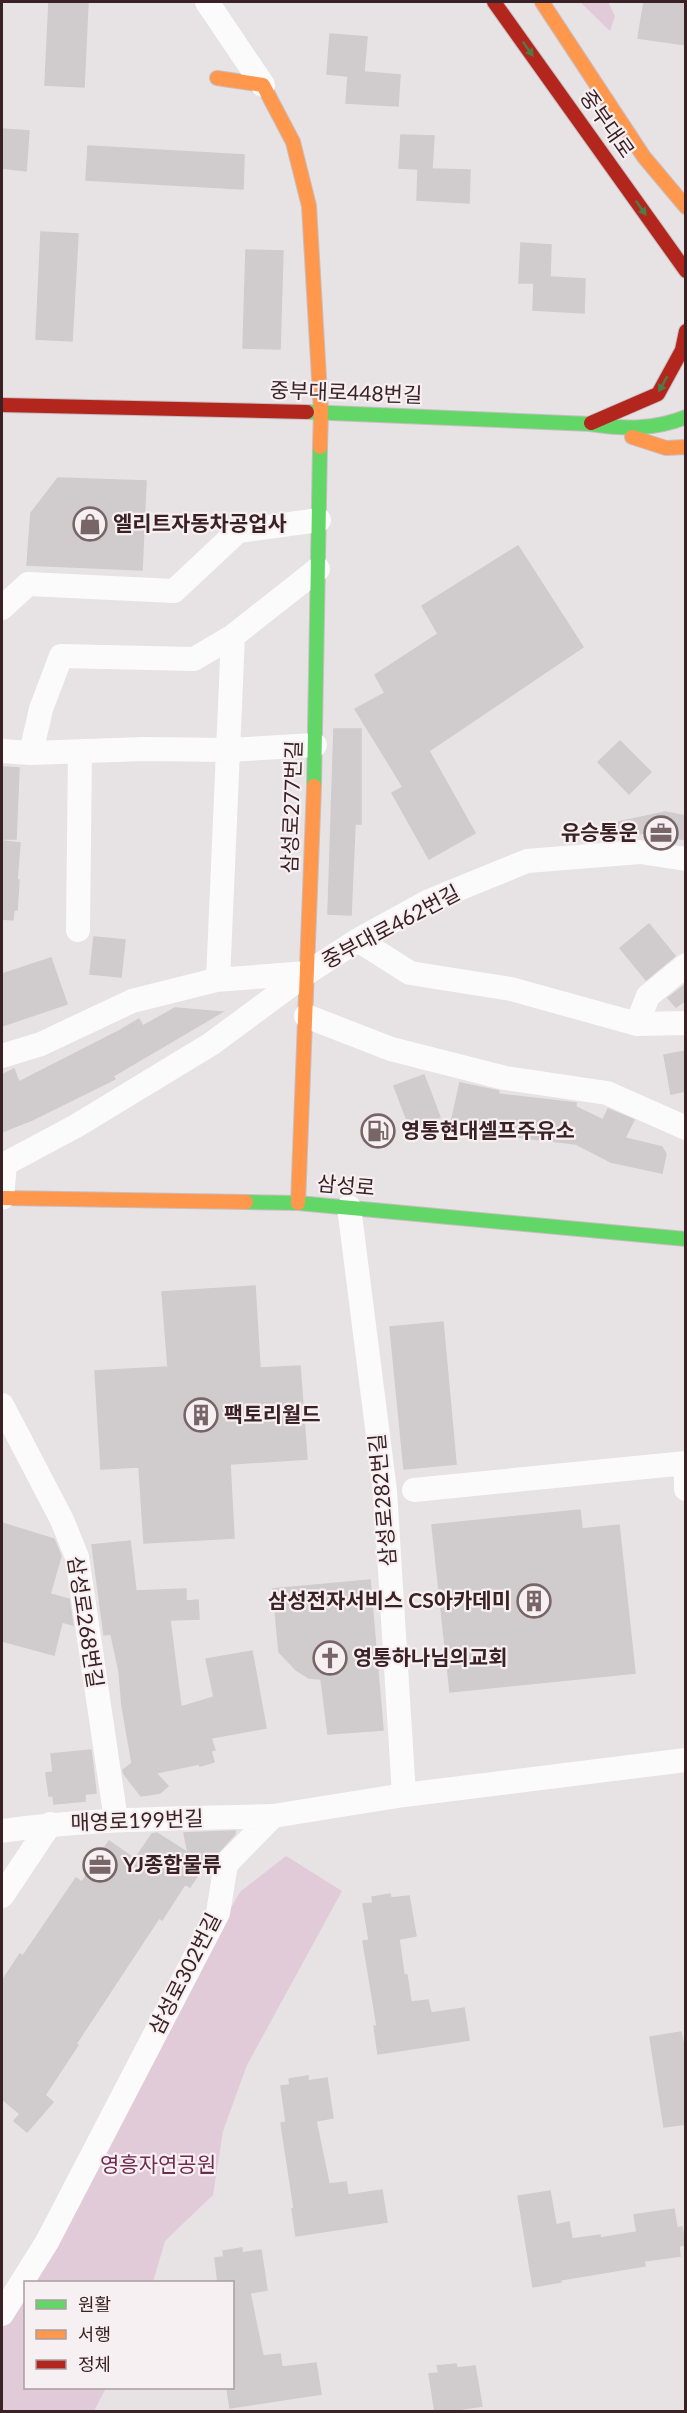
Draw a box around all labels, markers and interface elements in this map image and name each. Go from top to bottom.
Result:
one-way arrow [522,41,534,57]
street label: 중부대로 [576,84,641,162]
one-way arrow [635,200,647,216]
street label: 중부대로448번길 [269,376,423,407]
one-way arrow [658,376,668,393]
shop icon: 엘리트자동차공업사 [72,506,108,542]
place label: 엘리트자동차공업사 [113,510,287,535]
street label: 삼성로277번길 [276,740,305,874]
office icon: 유승통운 [643,815,679,851]
place label: 유승통운 [561,819,638,844]
street label: 중부대로462번길 [317,879,463,973]
fuel station icon: 영통현대셀프주유소 [360,1113,396,1149]
place label: 영통현대셀프주유소 [401,1117,575,1142]
street label: 삼성로 [316,1170,376,1199]
building icon: 팩토리월드 [183,1397,219,1433]
place label: 팩토리월드 [224,1401,321,1426]
street label: 삼성로282번길 [363,1433,400,1568]
street label: 삼성로268번길 [64,1554,109,1689]
building icon: 삼성전자서비스 CS아카데미 [516,1583,552,1619]
place label: 삼성전자서비스 CS아카데미 [268,1587,511,1612]
church icon: 영통하나님의교회 [312,1640,348,1676]
place label: 영통하나님의교회 [353,1644,508,1669]
street label: 매영로199번길 [70,1805,204,1834]
office icon: YJ종합물류 [82,1847,118,1883]
place label: YJ종합물류 [122,1851,221,1876]
street label: 삼성로302번길 [142,1908,225,2038]
park label: 영흥자연공원 [100,2151,216,2176]
legend [24,2281,234,2389]
text: 원활 [78,2293,111,2315]
text: 서행 [78,2323,111,2345]
text: 정체 [78,2353,111,2375]

